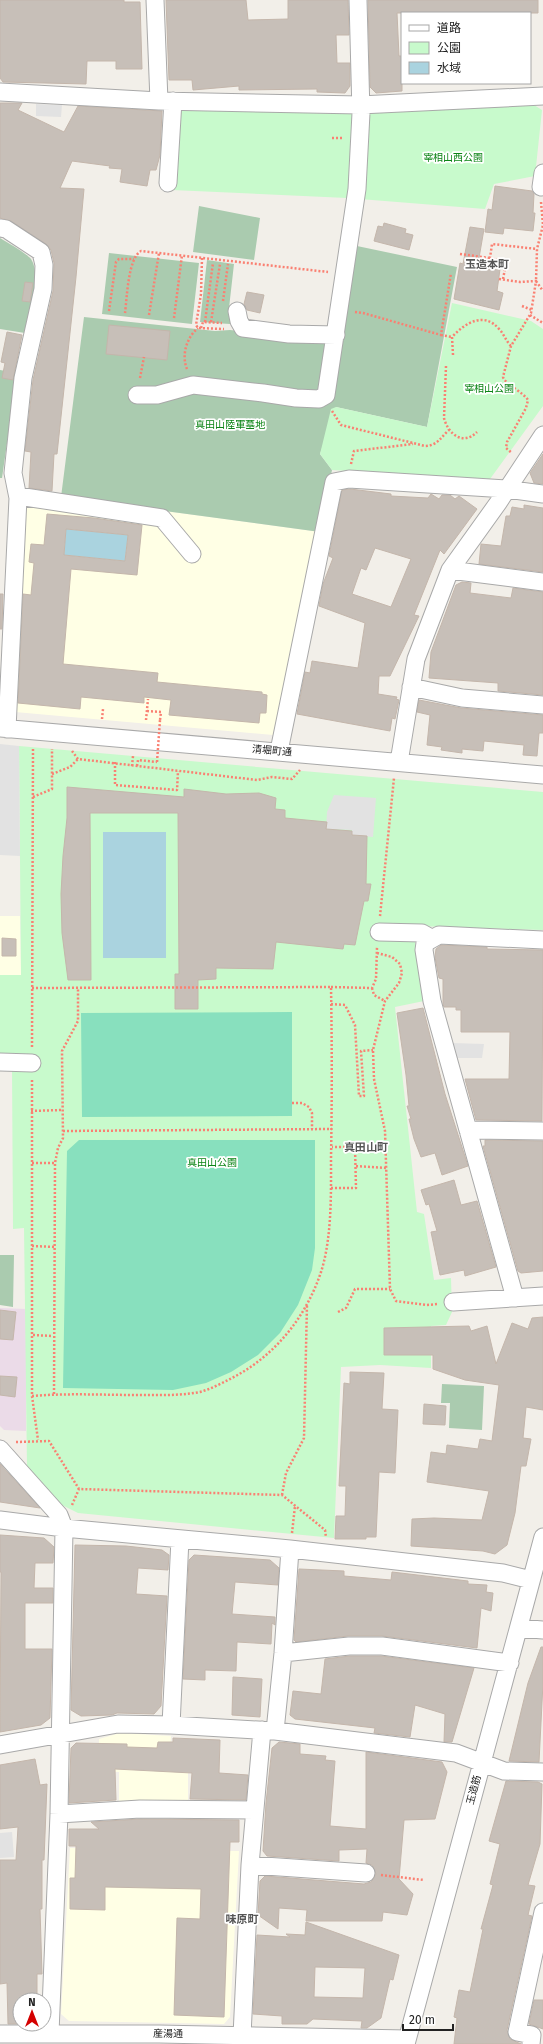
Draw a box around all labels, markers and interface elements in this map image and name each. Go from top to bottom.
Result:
legend [401,12,531,84]
text: 道路 [437,21,461,35]
text: 公園 [437,41,461,55]
text: 水域 [437,61,461,75]
park label: 宰相山西公園 [423,152,483,164]
district label: 玉造本町 [465,258,509,271]
park label: 宰相山公園 [464,383,514,395]
park label: 真田山陸軍墓地 [195,419,266,431]
street label: 清堀町通 [252,743,292,759]
district label: 真田山町 [344,1141,388,1154]
park label: 真田山公園 [187,1157,237,1169]
street label: 玉造筋 [464,1774,484,1806]
district label: 味原町 [226,1913,259,1926]
north arrow [12,1992,52,2032]
text: N [28,1996,36,2009]
scale bar [403,2006,453,2032]
text: 20 m [409,2013,435,2027]
street label: 産湯通 [153,2028,183,2040]

